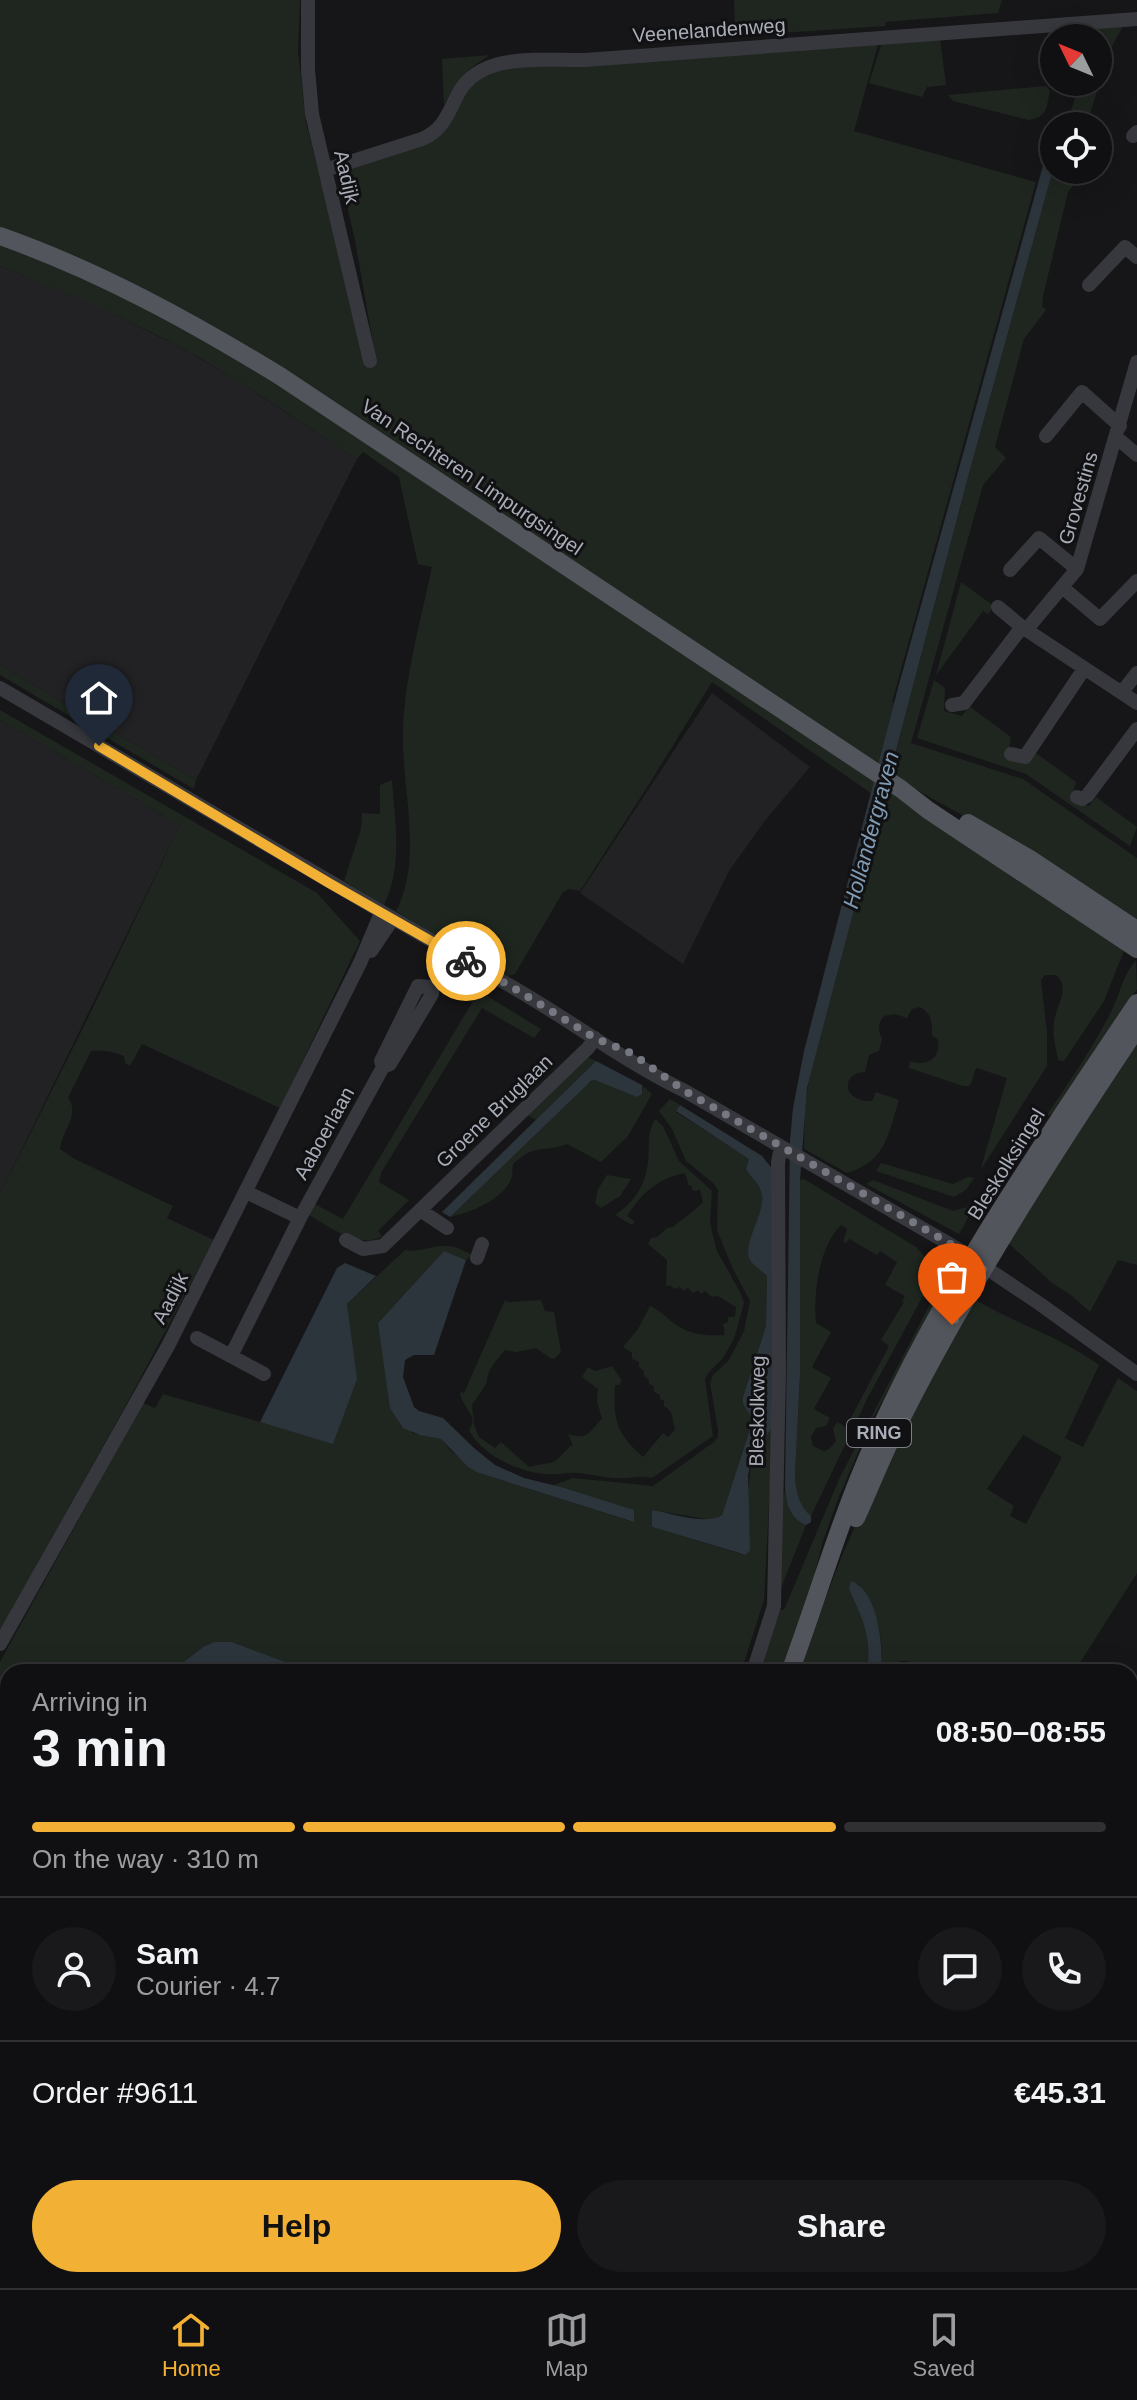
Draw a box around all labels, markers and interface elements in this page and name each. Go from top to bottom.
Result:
street label: Veenelandenweg [632,14,786,46]
north arrow [1040,24,1112,96]
map controls [1040,24,1112,184]
button: locate [1040,112,1112,184]
street label: Aadijk [330,148,364,207]
street label: Van Rechteren Limpurgsingel [357,395,587,559]
street label: Grovestins [1054,449,1102,547]
pin [65,664,133,746]
icon: home [77,676,121,720]
water label: Hollandergraven [838,749,904,911]
courier [426,921,506,1001]
icon: bike [444,939,488,983]
street label: Groene Bruglaan [432,1050,556,1172]
street label: Aaboerlaan [290,1083,358,1183]
street label: Bleskolksingel [963,1104,1049,1224]
pin [918,1243,986,1325]
icon: bag [930,1255,974,1299]
street label: Aadijk [148,1268,193,1327]
street label: Bleskolkweg [745,1355,769,1467]
road number: RING [847,1419,911,1447]
text: Arriving in [32,1687,148,1717]
text: 08:50–08:55 [936,1715,1106,1748]
text: 3 min [32,1719,168,1777]
text: On the way · 310 m [32,1844,259,1874]
button: person [32,1927,116,2011]
button: chat [918,1927,1002,2011]
button: phone [1022,1927,1106,2011]
text: Sam [136,1937,199,1970]
text: Courier · 4.7 [136,1971,281,2001]
text: Order #9611 [32,2076,198,2109]
text: €45.31 [1014,2076,1106,2109]
button: Help [32,2180,561,2272]
button: Share [577,2180,1106,2272]
tab: Home [162,2308,221,2382]
tab: Map [545,2308,589,2382]
tab: Saved [913,2308,975,2382]

